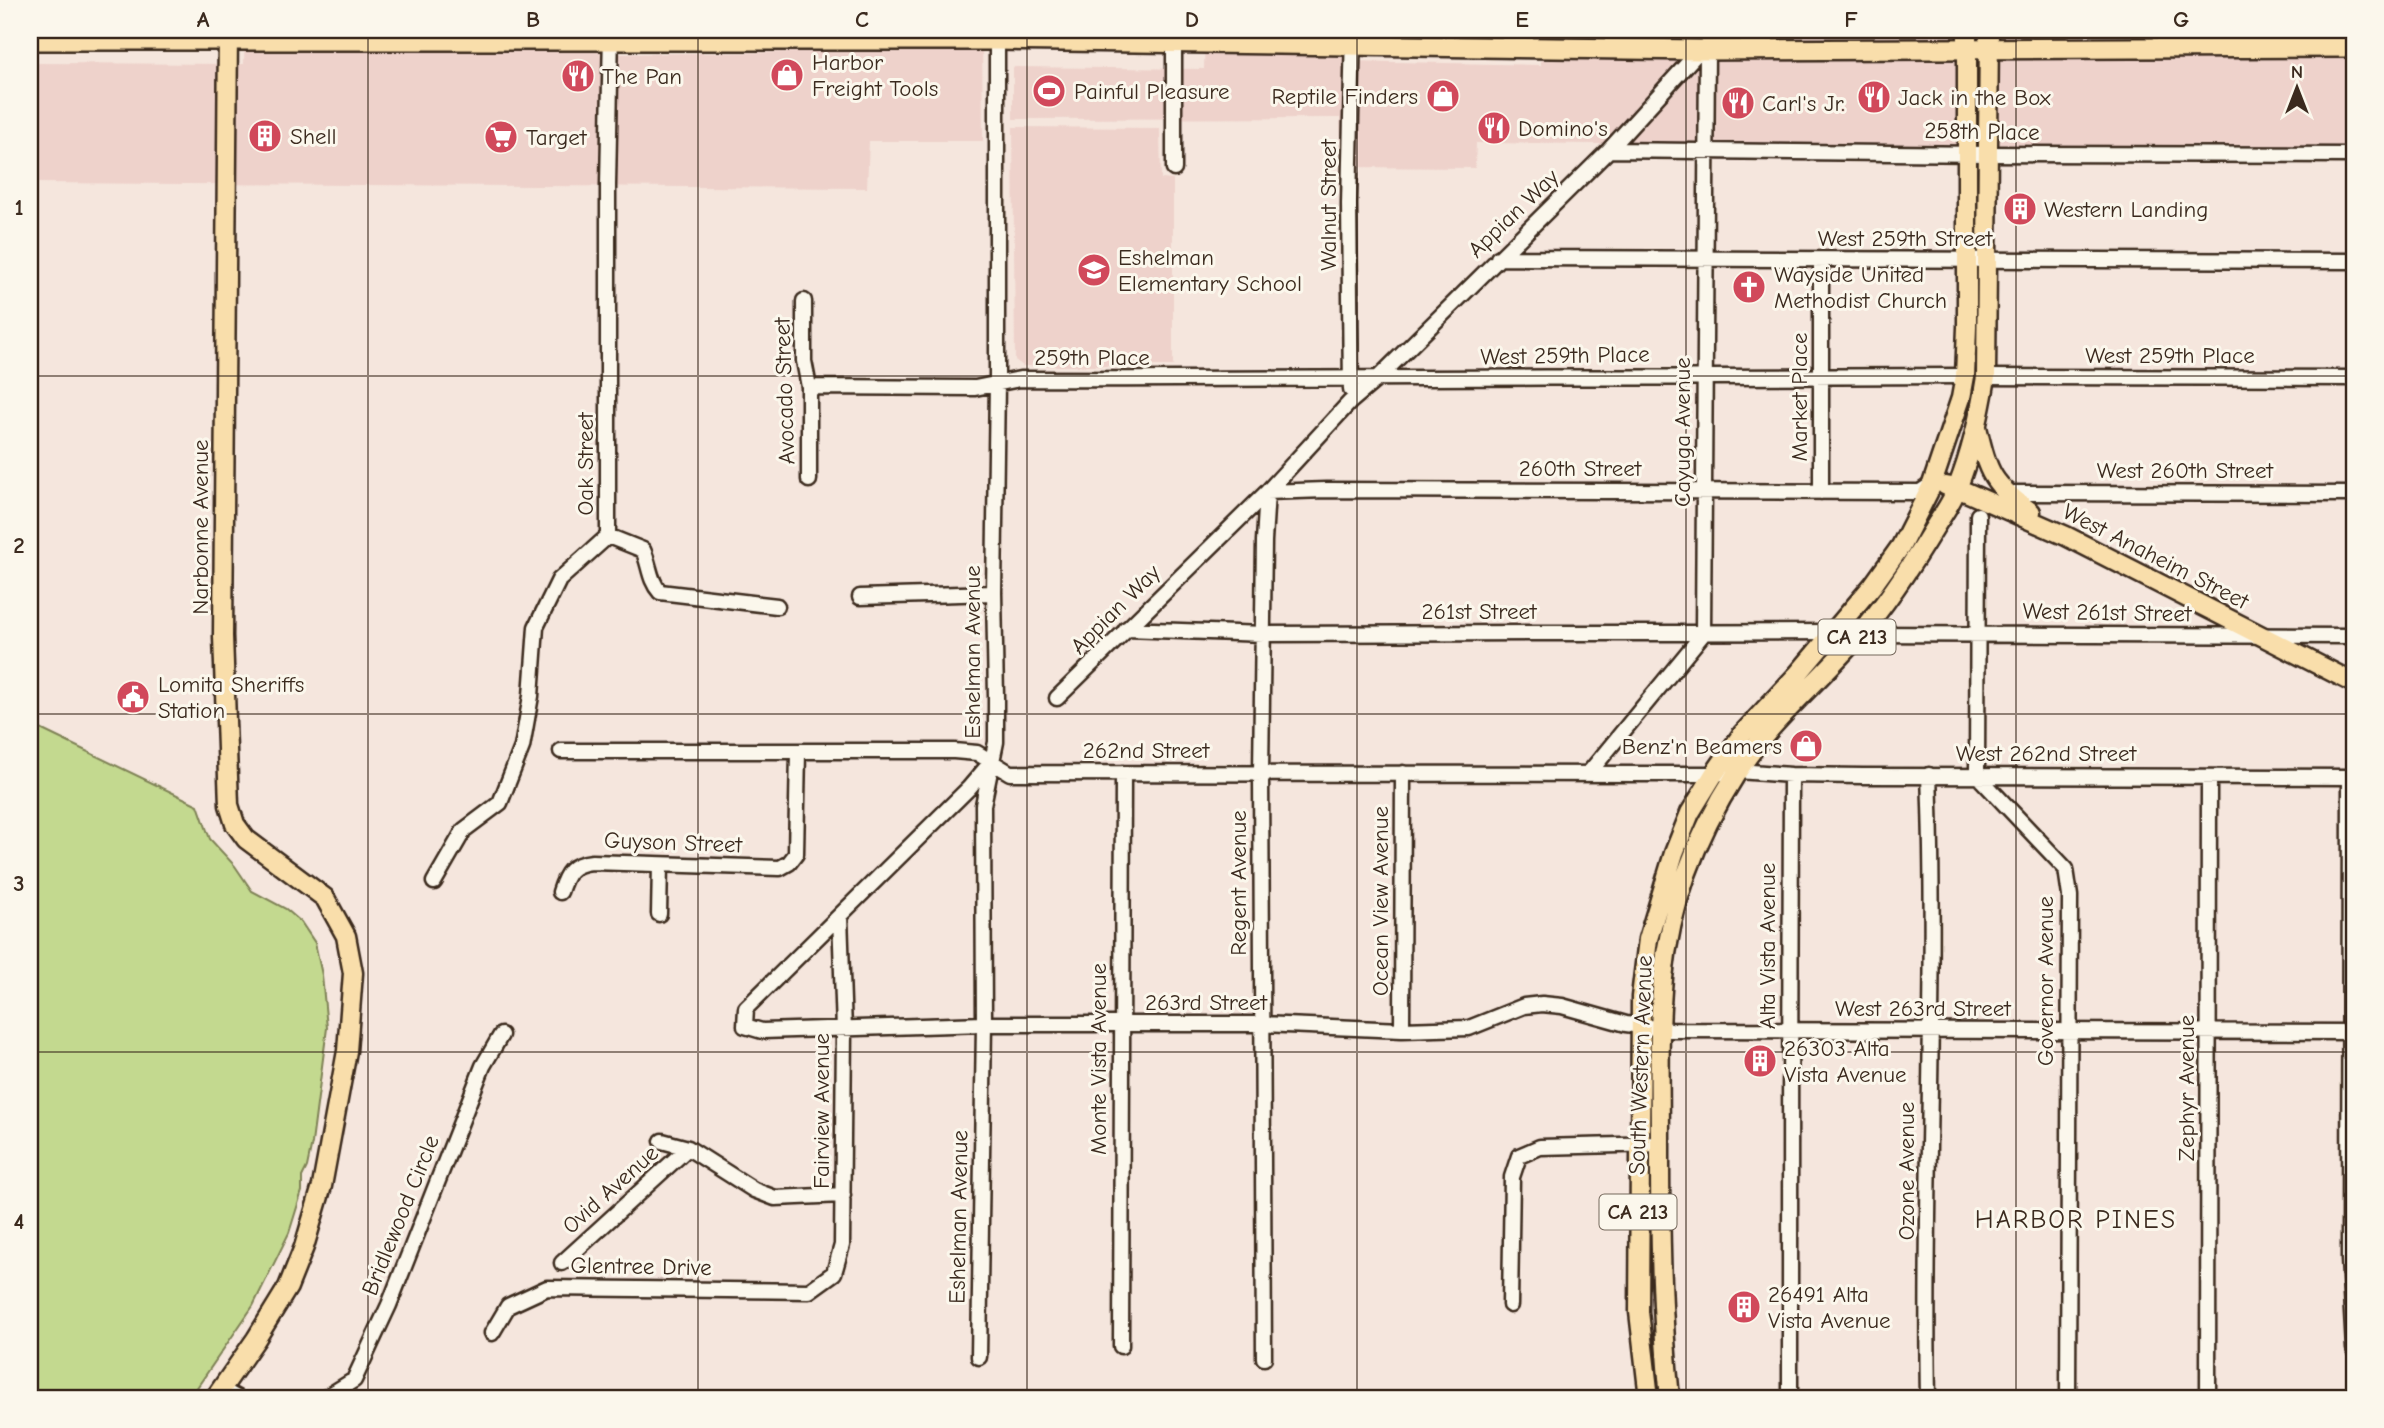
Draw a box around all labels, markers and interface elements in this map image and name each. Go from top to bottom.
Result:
text: A [197,6,210,33]
text: B [526,6,540,33]
text: C [855,6,869,33]
text: D [1185,6,1199,33]
text: E [1515,6,1529,33]
text: F [1844,6,1858,33]
text: G [2173,6,2189,33]
place label: Harbor Freight Tools [812,49,938,102]
north arrow [2262,52,2332,122]
shop icon: Harbor Freight Tools [768,56,806,94]
restaurant icon: The Pan [559,57,597,95]
text: N [2291,61,2303,83]
place label: The Pan [602,63,682,90]
sports icon: Painful Pleasure [1030,72,1068,110]
shop icon: Reptile Finders [1424,77,1462,115]
place label: Painful Pleasure [1074,78,1229,105]
restaurant icon: Jack in the Box [1855,78,1893,116]
place label: Reptile Finders [1271,83,1418,110]
restaurant icon: Carl's Jr. [1719,84,1757,122]
place label: Jack in the Box [1898,84,2051,111]
place label: Carl's Jr. [1762,90,1845,117]
restaurant icon: Domino's [1475,109,1513,147]
place label: Domino's [1518,115,1608,142]
building icon: Shell [246,117,284,155]
street label: 258th Place [1924,117,2040,146]
supermarket icon: Target [482,118,520,156]
place label: Shell [290,123,337,150]
place label: Target [526,124,588,151]
street label: Walnut Street [1315,138,1342,271]
street label: Appian Way [1462,163,1565,263]
building icon: Western Landing [2001,190,2039,228]
text: 1 [14,194,24,221]
place label: Western Landing [2044,196,2208,223]
street label: West 259th Street [1818,225,1994,252]
place label: Eshelman Elementary School [1118,244,1302,297]
school or university icon: Eshelman Elementary School [1075,251,1113,289]
place label: Wayside United Methodist Church [1774,261,1947,314]
church icon: Wayside United Methodist Church [1730,268,1768,306]
street label: Avocado Street [768,316,801,465]
street label: Market Place [1786,332,1813,462]
street label: West 259th Place [1480,341,1650,370]
street label: West 259th Place [2085,342,2255,369]
street label: 259th Place [1034,344,1150,371]
street label: Cayuga Avenue [1669,357,1696,507]
street label: Oak Street [572,411,599,516]
street label: Narbonne Avenue [187,439,214,615]
street label: 260th Street [1519,455,1643,482]
street label: West 260th Street [2097,457,2275,484]
street label: West Anaheim Street [2058,498,2255,616]
text: 2 [13,532,25,559]
street label: Appian Way [1065,558,1166,660]
street label: Eshelman Avenue [959,565,986,739]
street label: 261st Street [1421,598,1538,625]
street label: West 261st Street [2022,598,2193,627]
road number: CA 213 [1818,620,1896,654]
place label: Lomita Sheriffs Station [158,671,304,724]
public building icon: Lomita Sheriffs Station [114,678,152,716]
shop icon: Benz'n Beamers [1787,727,1825,765]
place label: Benz'n Beamers [1622,733,1782,760]
street label: 262nd Street [1083,737,1211,764]
street label: West 262nd Street [1956,740,2138,767]
street label: Ocean View Avenue [1367,806,1394,996]
street label: Regent Avenue [1225,810,1252,956]
street label: Guyson Street [603,827,744,858]
street label: Alta Vista Avenue [1754,863,1781,1029]
text: 3 [13,870,25,897]
street label: Governor Avenue [2032,896,2059,1066]
street label: South Western Avenue [1623,955,1658,1175]
street label: Monte Vista Avenue [1085,963,1112,1155]
street label: 263rd Street [1145,989,1268,1016]
street label: West 263rd Street [1835,995,2012,1022]
street label: Zephyr Avenue [2173,1015,2200,1161]
street label: Fairview Avenue [808,1033,835,1189]
place label: 26303 Alta Vista Avenue [1784,1035,1907,1088]
building icon: 26303 Alta Vista Avenue [1741,1042,1779,1080]
street label: Ozone Avenue [1893,1102,1920,1240]
street label: Eshelman Avenue [943,1130,974,1304]
street label: Bridlewood Circle [356,1131,445,1299]
street label: Ovid Avenue [557,1139,664,1239]
road number: CA 213 [1600,1194,1676,1230]
district label: HARBOR PINES [1975,1205,2177,1235]
text: 4 [14,1208,25,1235]
street label: Glentree Drive [570,1252,712,1281]
place label: 26491 Alta Vista Avenue [1768,1281,1891,1334]
building icon: 26491 Alta Vista Avenue [1725,1288,1763,1326]

